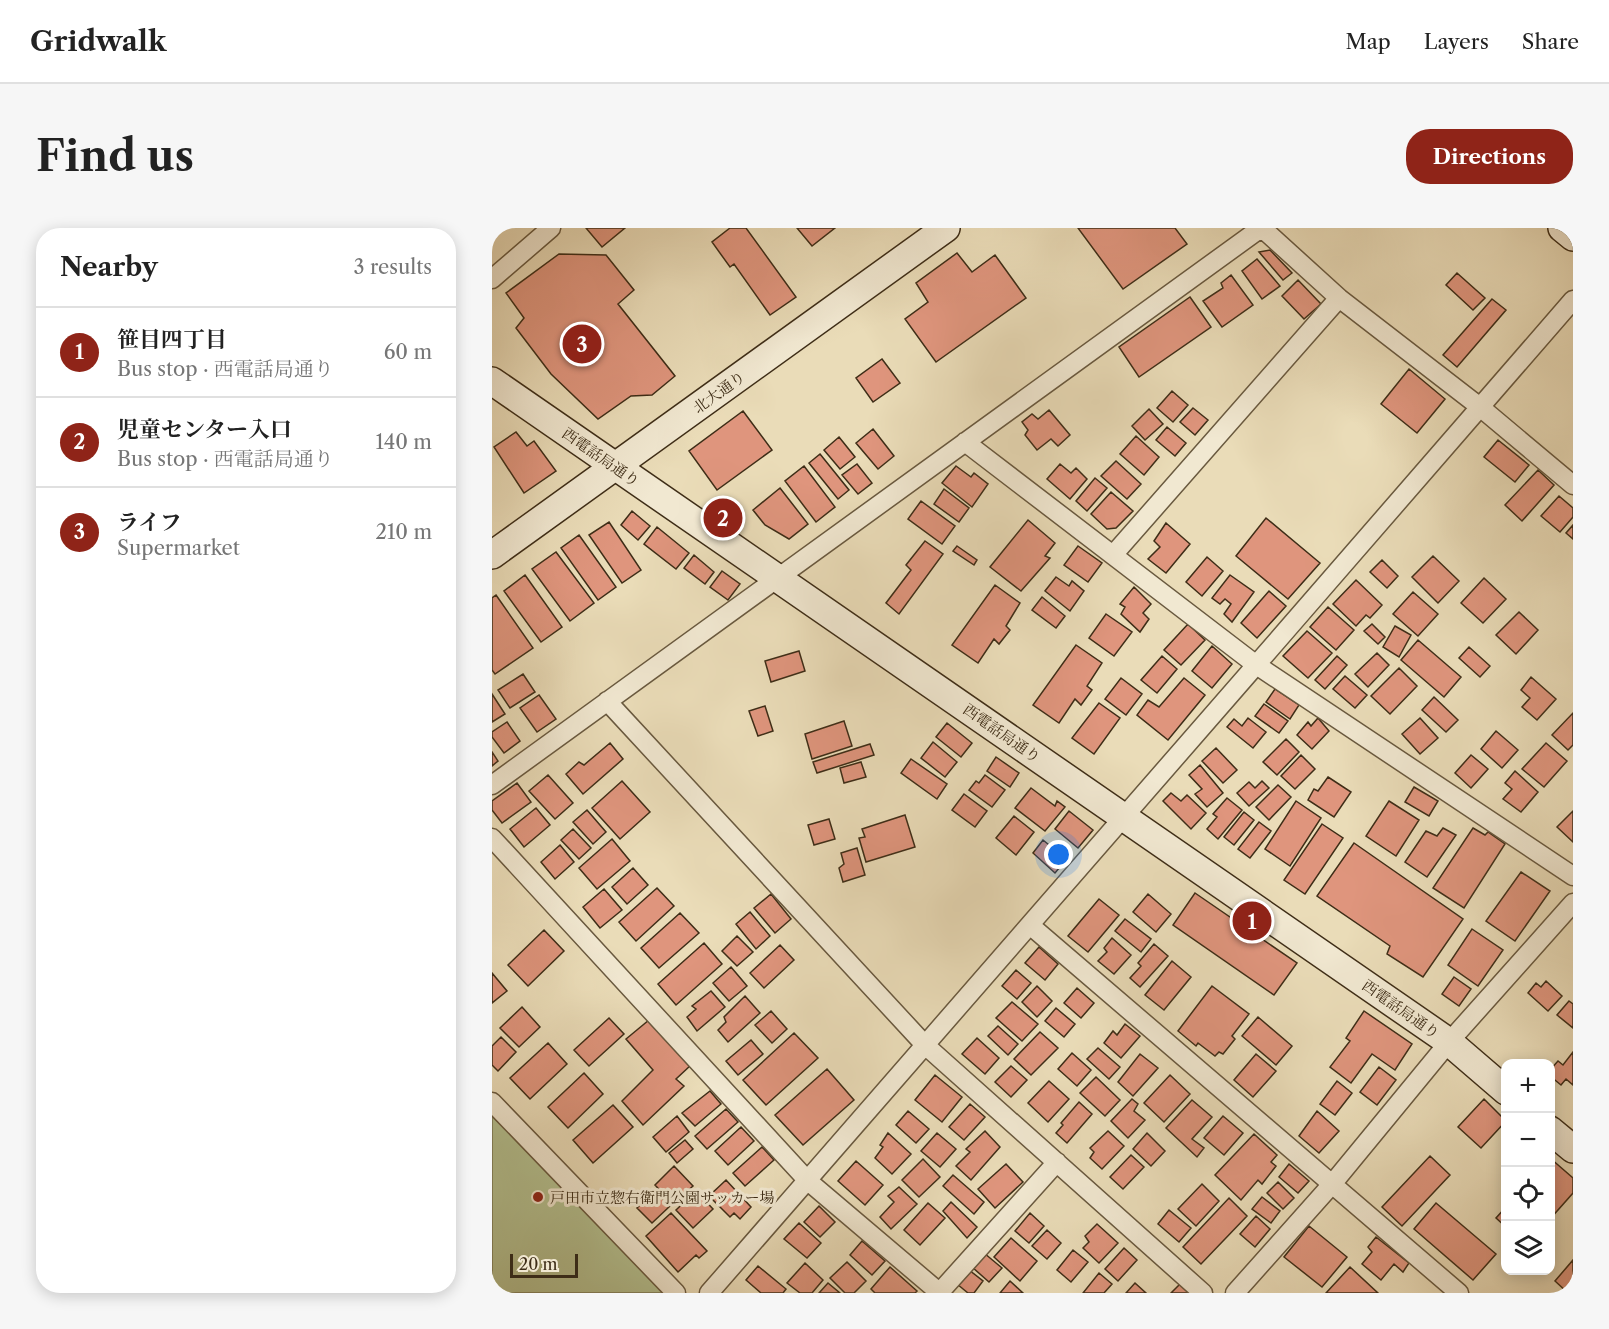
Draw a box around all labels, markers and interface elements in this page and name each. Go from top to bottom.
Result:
text: Gridwalk [30,24,166,58]
text: Map [1346,29,1391,54]
text: Layers [1424,29,1489,54]
text: Share [1522,29,1579,54]
button: Directions [1406,129,1573,184]
text: Find us [36,130,194,182]
text: Nearby [60,251,158,283]
text: 3 results [354,255,432,279]
pin: 3 [562,322,602,366]
text: 笹目四丁目 [117,326,227,353]
text: 1 [75,340,84,364]
text: 60 m [384,340,432,364]
text: Bus stop · 西電話局通り [117,357,334,381]
street label: 北大通り [689,367,749,417]
text: 児童センター入口 [117,416,292,443]
street label: 西電話局通り [559,423,643,491]
text: 2 [74,430,85,454]
text: 140 m [375,430,432,454]
text: Bus stop · 西電話局通り [117,447,334,471]
pin: 2 [704,496,742,540]
text: ライフ [117,509,182,536]
text: 3 [74,520,85,544]
text: 210 m [375,520,432,544]
text: Supermarket [117,536,240,560]
street label: 西電話局通り [960,699,1044,767]
your location [1044,840,1073,869]
pin: 1 [1232,898,1272,944]
street label: 西電話局通り [1359,975,1443,1043]
map controls [1501,1059,1555,1275]
button: + [1501,1059,1555,1113]
button: − [1501,1113,1555,1167]
button: locate [1501,1167,1555,1221]
place label: 戸田市立惣右衛門公園サッカー場 [550,1188,775,1207]
marker: 戸田市立惣右衛門公園サッカー場 [531,1190,545,1204]
button: layers [1501,1221,1555,1275]
scale bar [510,1251,578,1278]
text: 20 m [519,1254,558,1274]

